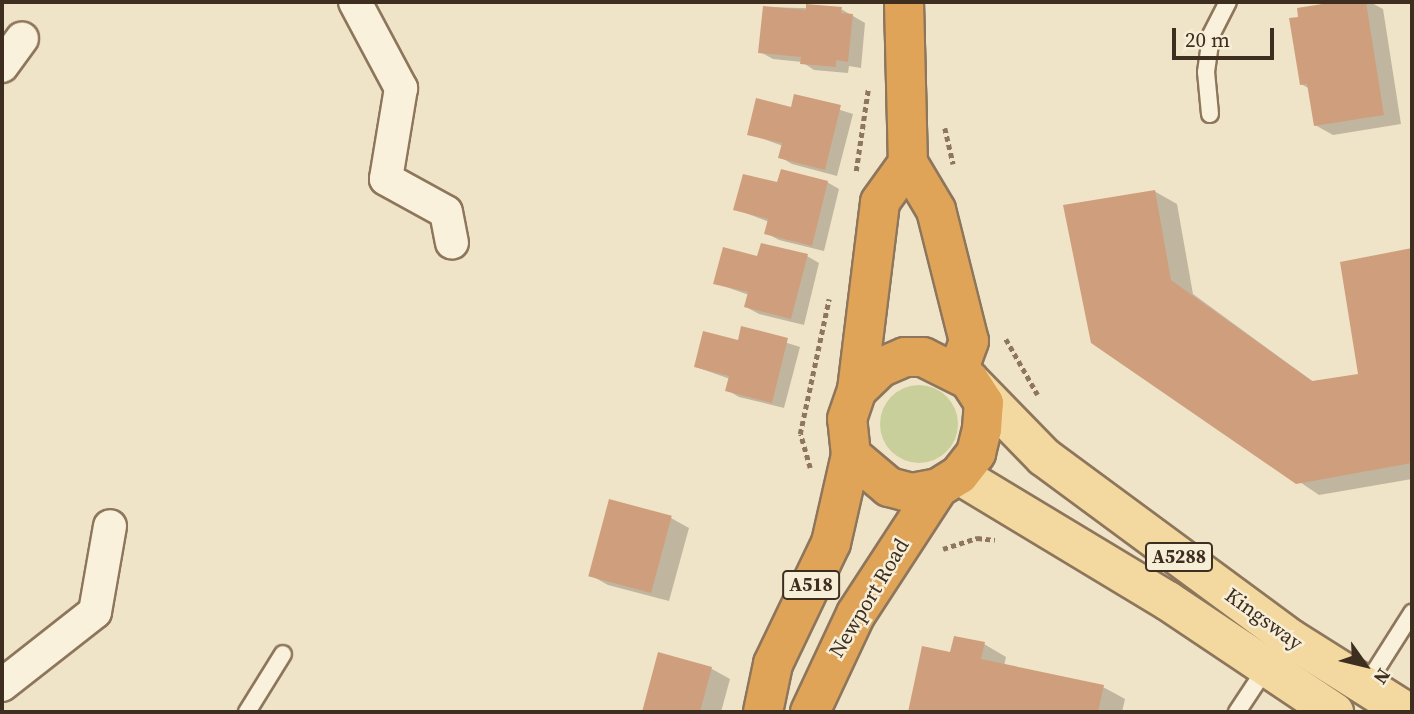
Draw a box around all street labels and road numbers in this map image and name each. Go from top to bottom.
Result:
street label: Newport Road [824,534,914,662]
road number: A5288 [1144,542,1214,572]
road number: A518 [781,570,841,600]
street label: Kingsway [1220,582,1308,656]

